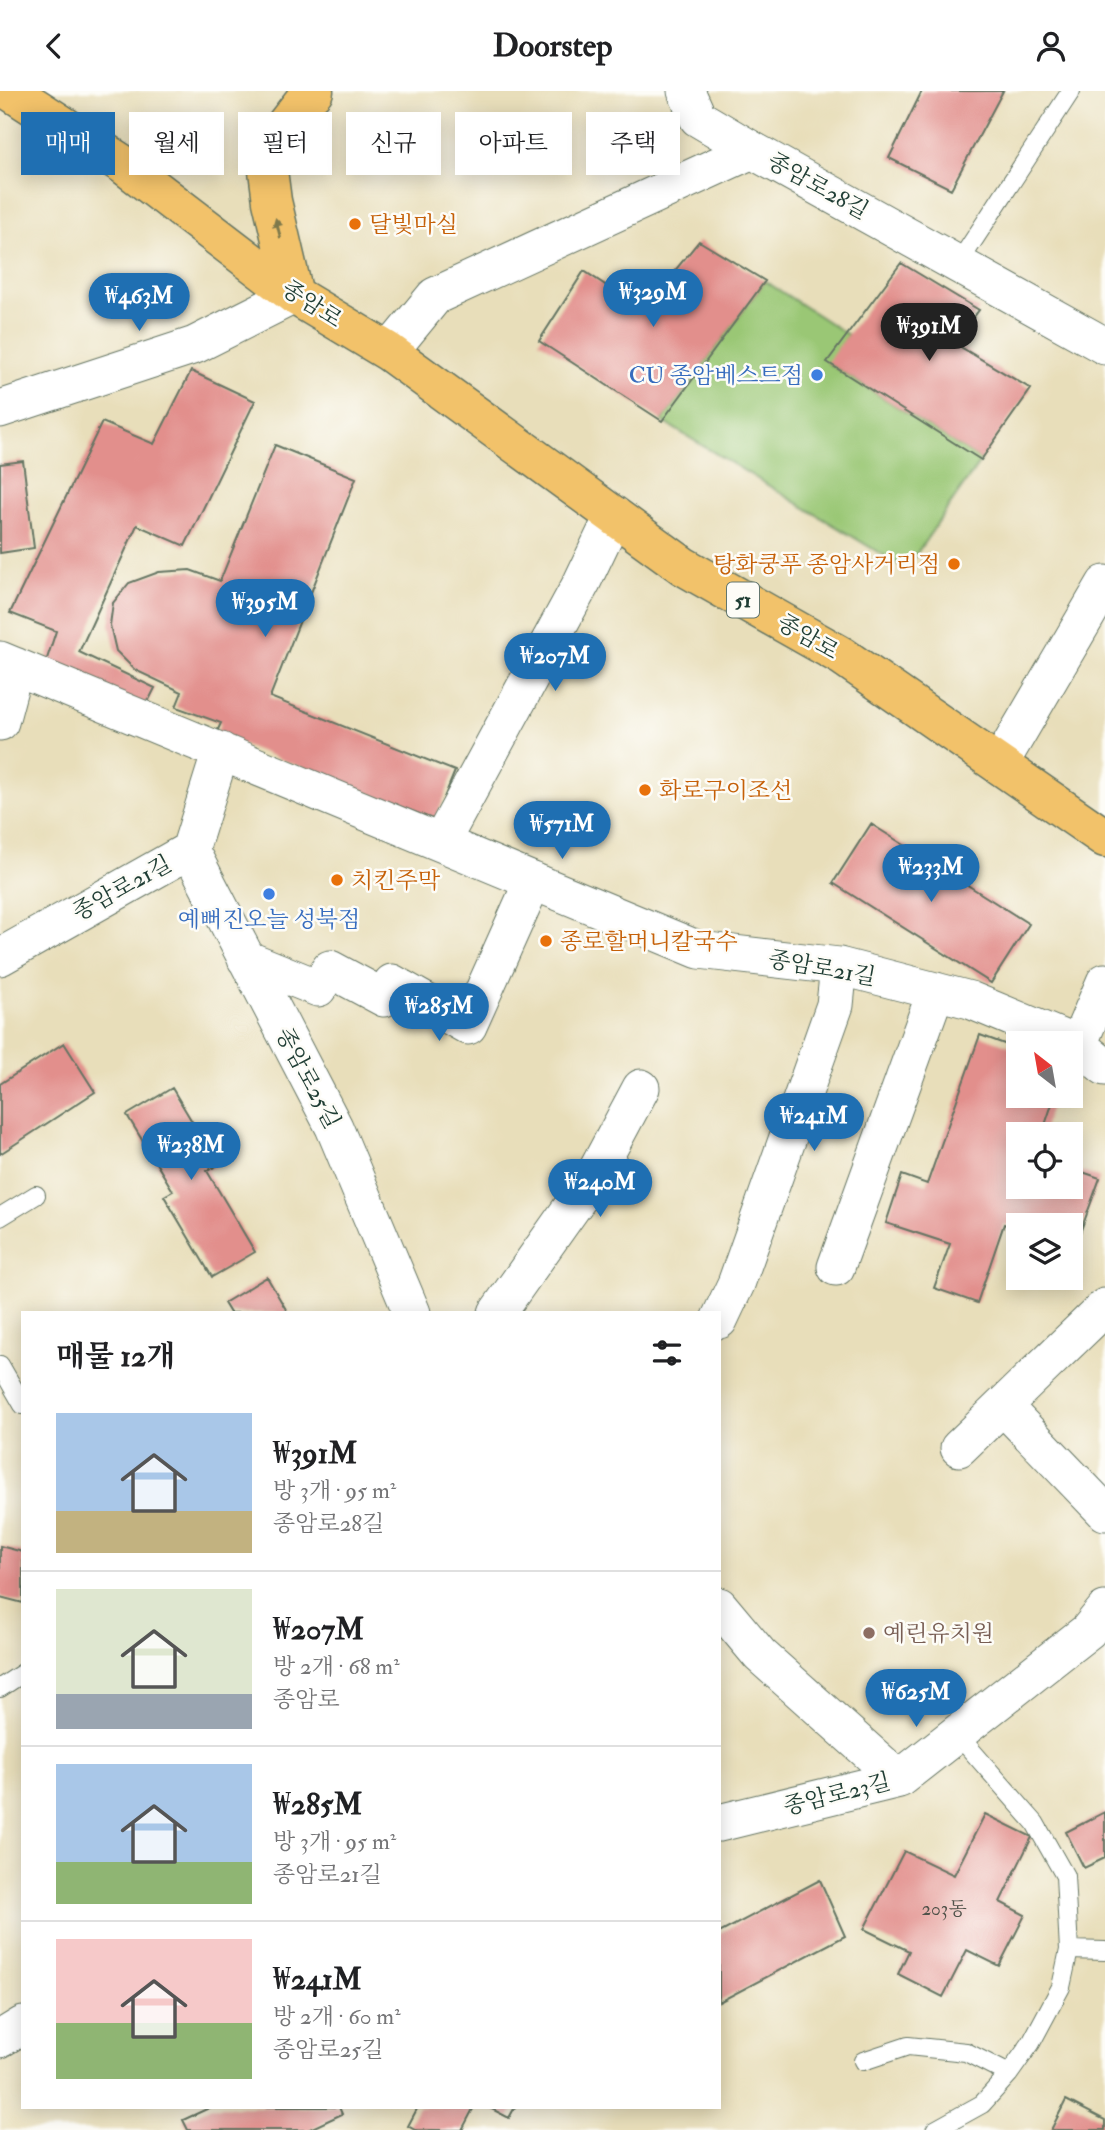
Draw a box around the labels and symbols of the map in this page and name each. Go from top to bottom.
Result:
street label: 종암로28길 [762,146,874,226]
place label: 달빛마실 [369,210,458,239]
marker: 달빛마실 [347,216,363,232]
one-way arrow [272,217,283,239]
pin: ₩329M [604,269,702,329]
pin: ₩463M [90,273,188,333]
street label: 종암로 [276,274,348,334]
pin: ₩391M [880,303,978,363]
place label: CU 종암베스트점 [629,361,803,390]
marker: CU 종암베스트점 [809,367,825,383]
place label: 탕화쿵푸 종암사거리점 [713,550,940,579]
marker: 탕화쿵푸 종암사거리점 [946,556,962,572]
pin: ₩395M [216,580,314,639]
road number: 51 [727,582,759,617]
street label: 종암로 [772,608,844,666]
pin: ₩207M [506,633,604,693]
place label: 화로구이조선 [659,776,792,805]
marker: 화로구이조선 [637,782,653,798]
pin: ₩571M [513,801,611,861]
pin: ₩233M [882,845,980,904]
street label: 종암로21길 [67,849,177,927]
place label: 치킨주막 [351,866,441,895]
marker: 치킨주막 [329,872,345,888]
marker: 예뻐진오늘 성북점 [261,886,277,902]
place label: 예뻐진오늘 성북점 [178,905,360,934]
place label: 종로할머니칼국수 [560,927,738,956]
marker: 종로할머니칼국수 [538,933,554,949]
street label: 종암로21길 [766,944,878,992]
pin: ₩285M [390,983,488,1043]
street label: 종암로25길 [269,1022,347,1134]
north arrow [1006,1031,1083,1108]
pin: ₩241M [765,1093,863,1153]
pin: ₩238M [142,1123,240,1182]
pin: ₩240M [551,1159,649,1219]
place label: 예린유치원 [883,1619,994,1648]
marker: 예린유치원 [861,1625,877,1641]
pin: ₩625M [867,1669,965,1729]
street label: 종암로23길 [780,1767,894,1821]
house number: 203동 [921,1897,967,1921]

